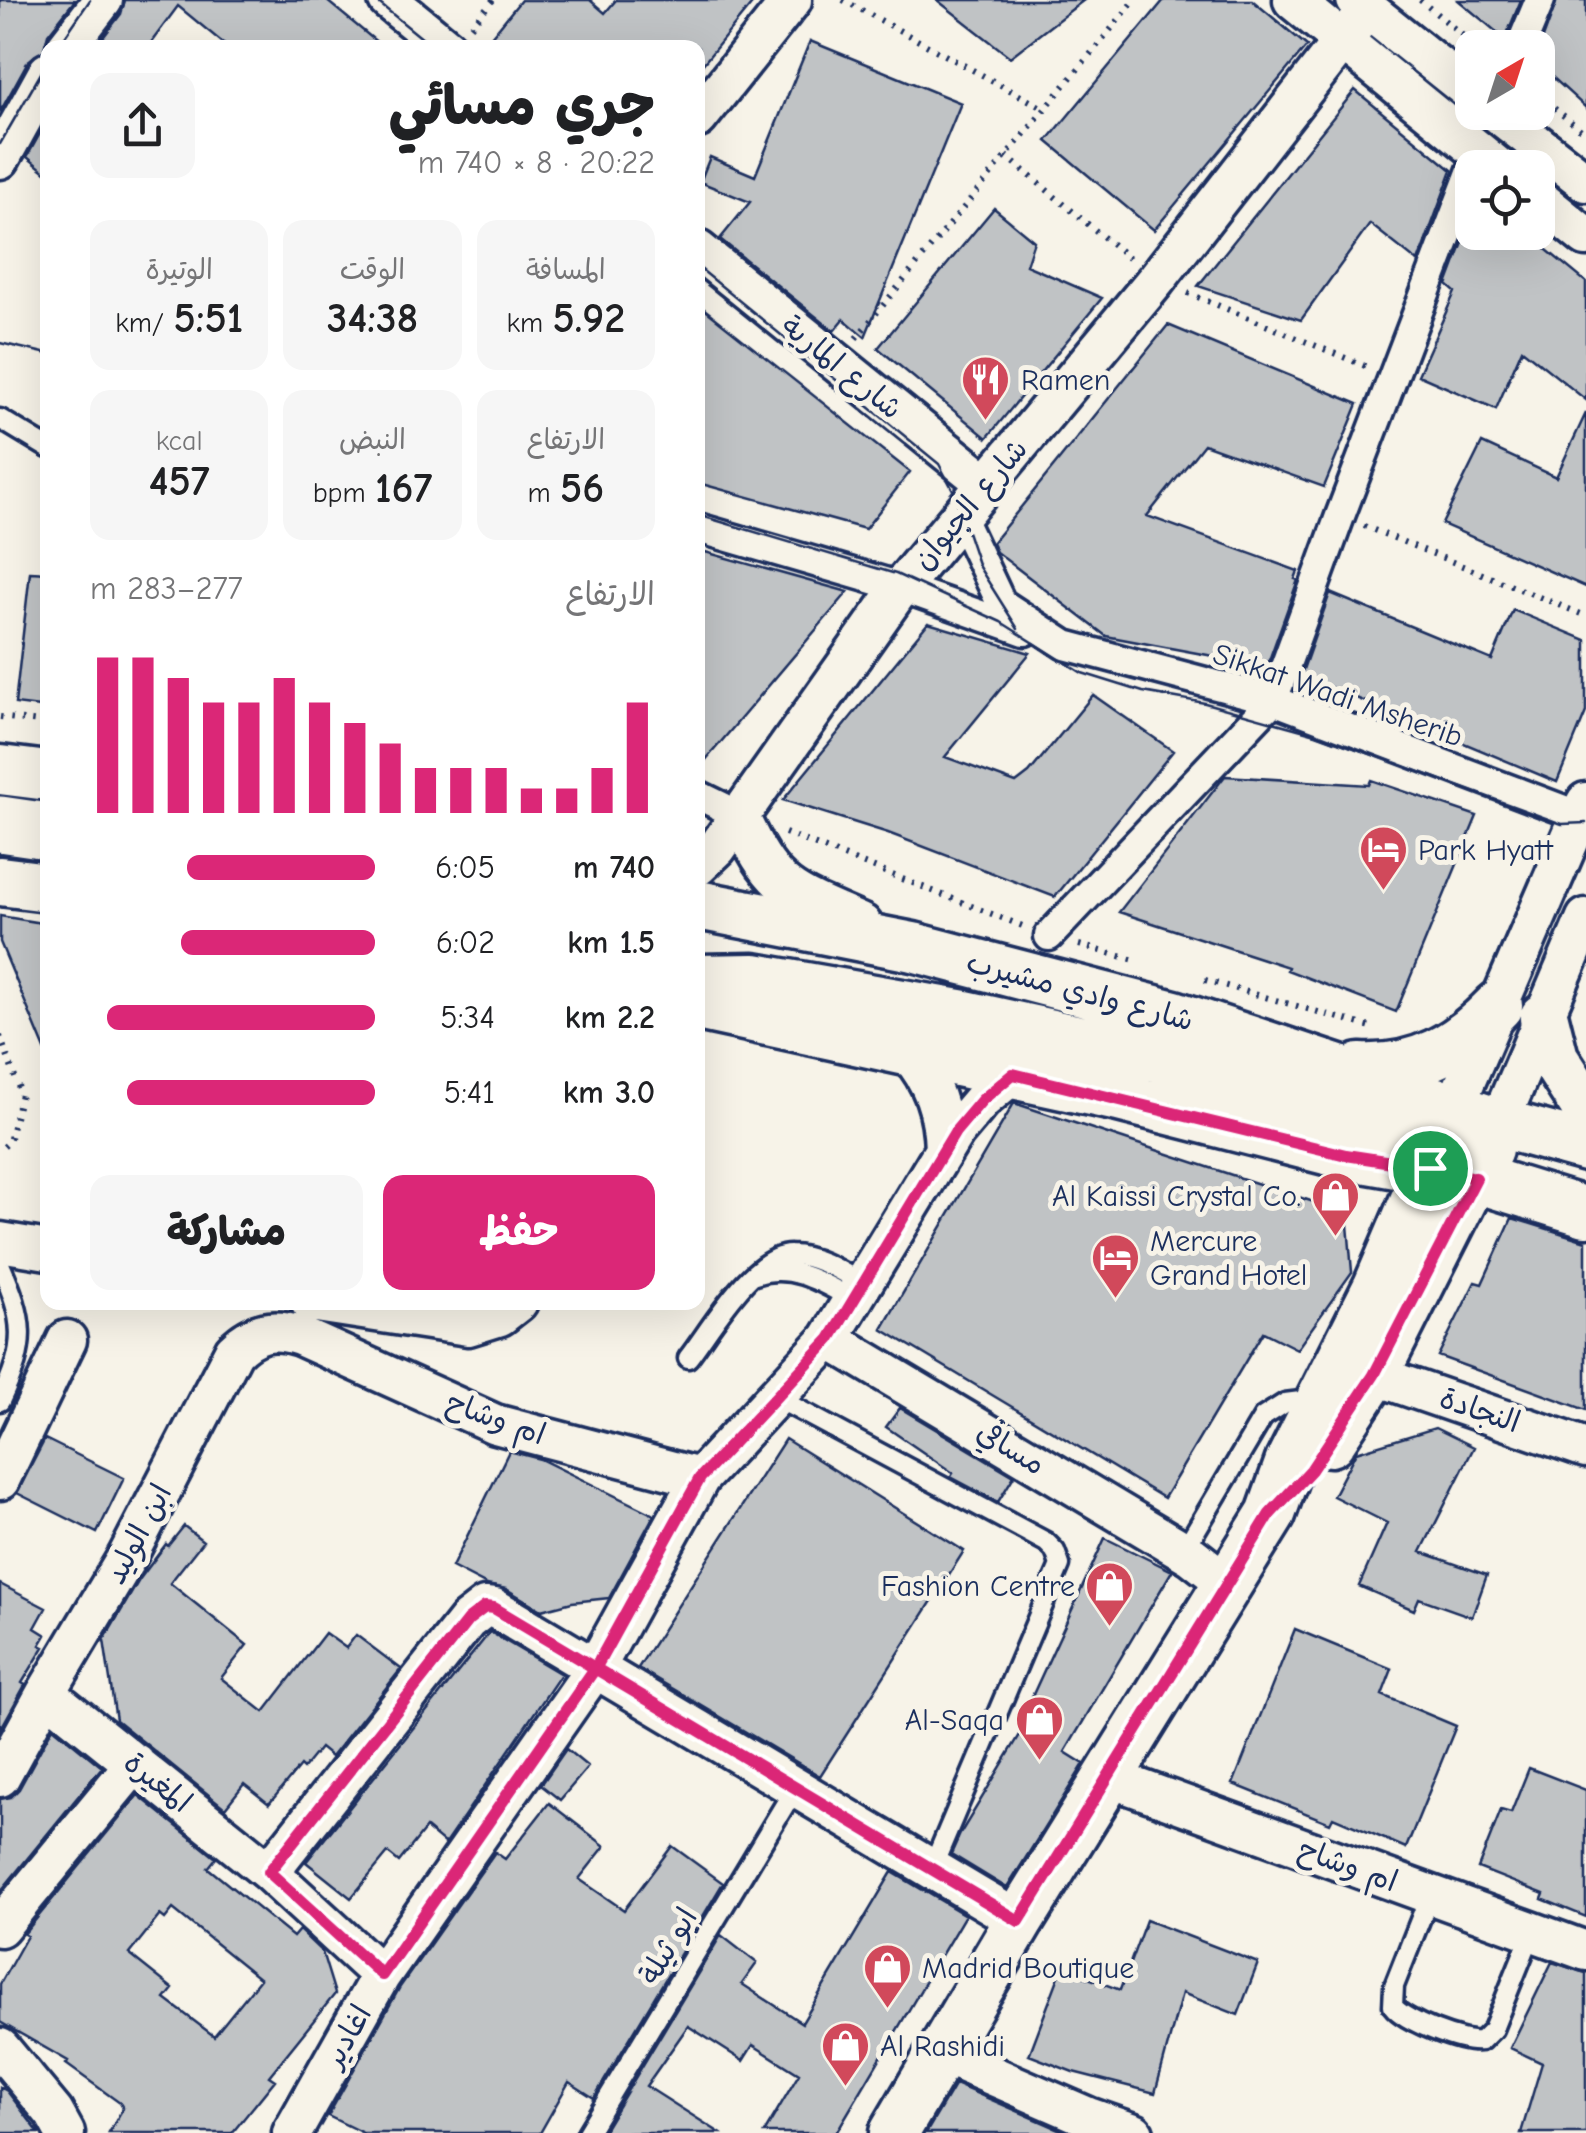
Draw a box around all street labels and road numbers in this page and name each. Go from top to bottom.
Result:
street label: شارع المارية [772,308,909,429]
street label: شارع الجيوان [906,432,1037,579]
street label: Sikkat Wadi Msherib [1208,636,1467,755]
street label: شارع وادي مشيرب [962,944,1197,1042]
street label: النجادة [1435,1381,1524,1440]
street label: ام وشاح [440,1384,550,1456]
street label: مسافي [969,1413,1052,1485]
street label: ابن الوليد [98,1478,181,1591]
street label: المغيرة [117,1745,198,1820]
street label: ام وشاح [1292,1831,1402,1903]
street label: ابو ثيلة [632,1902,705,1991]
street label: اغادير [314,1999,379,2076]

